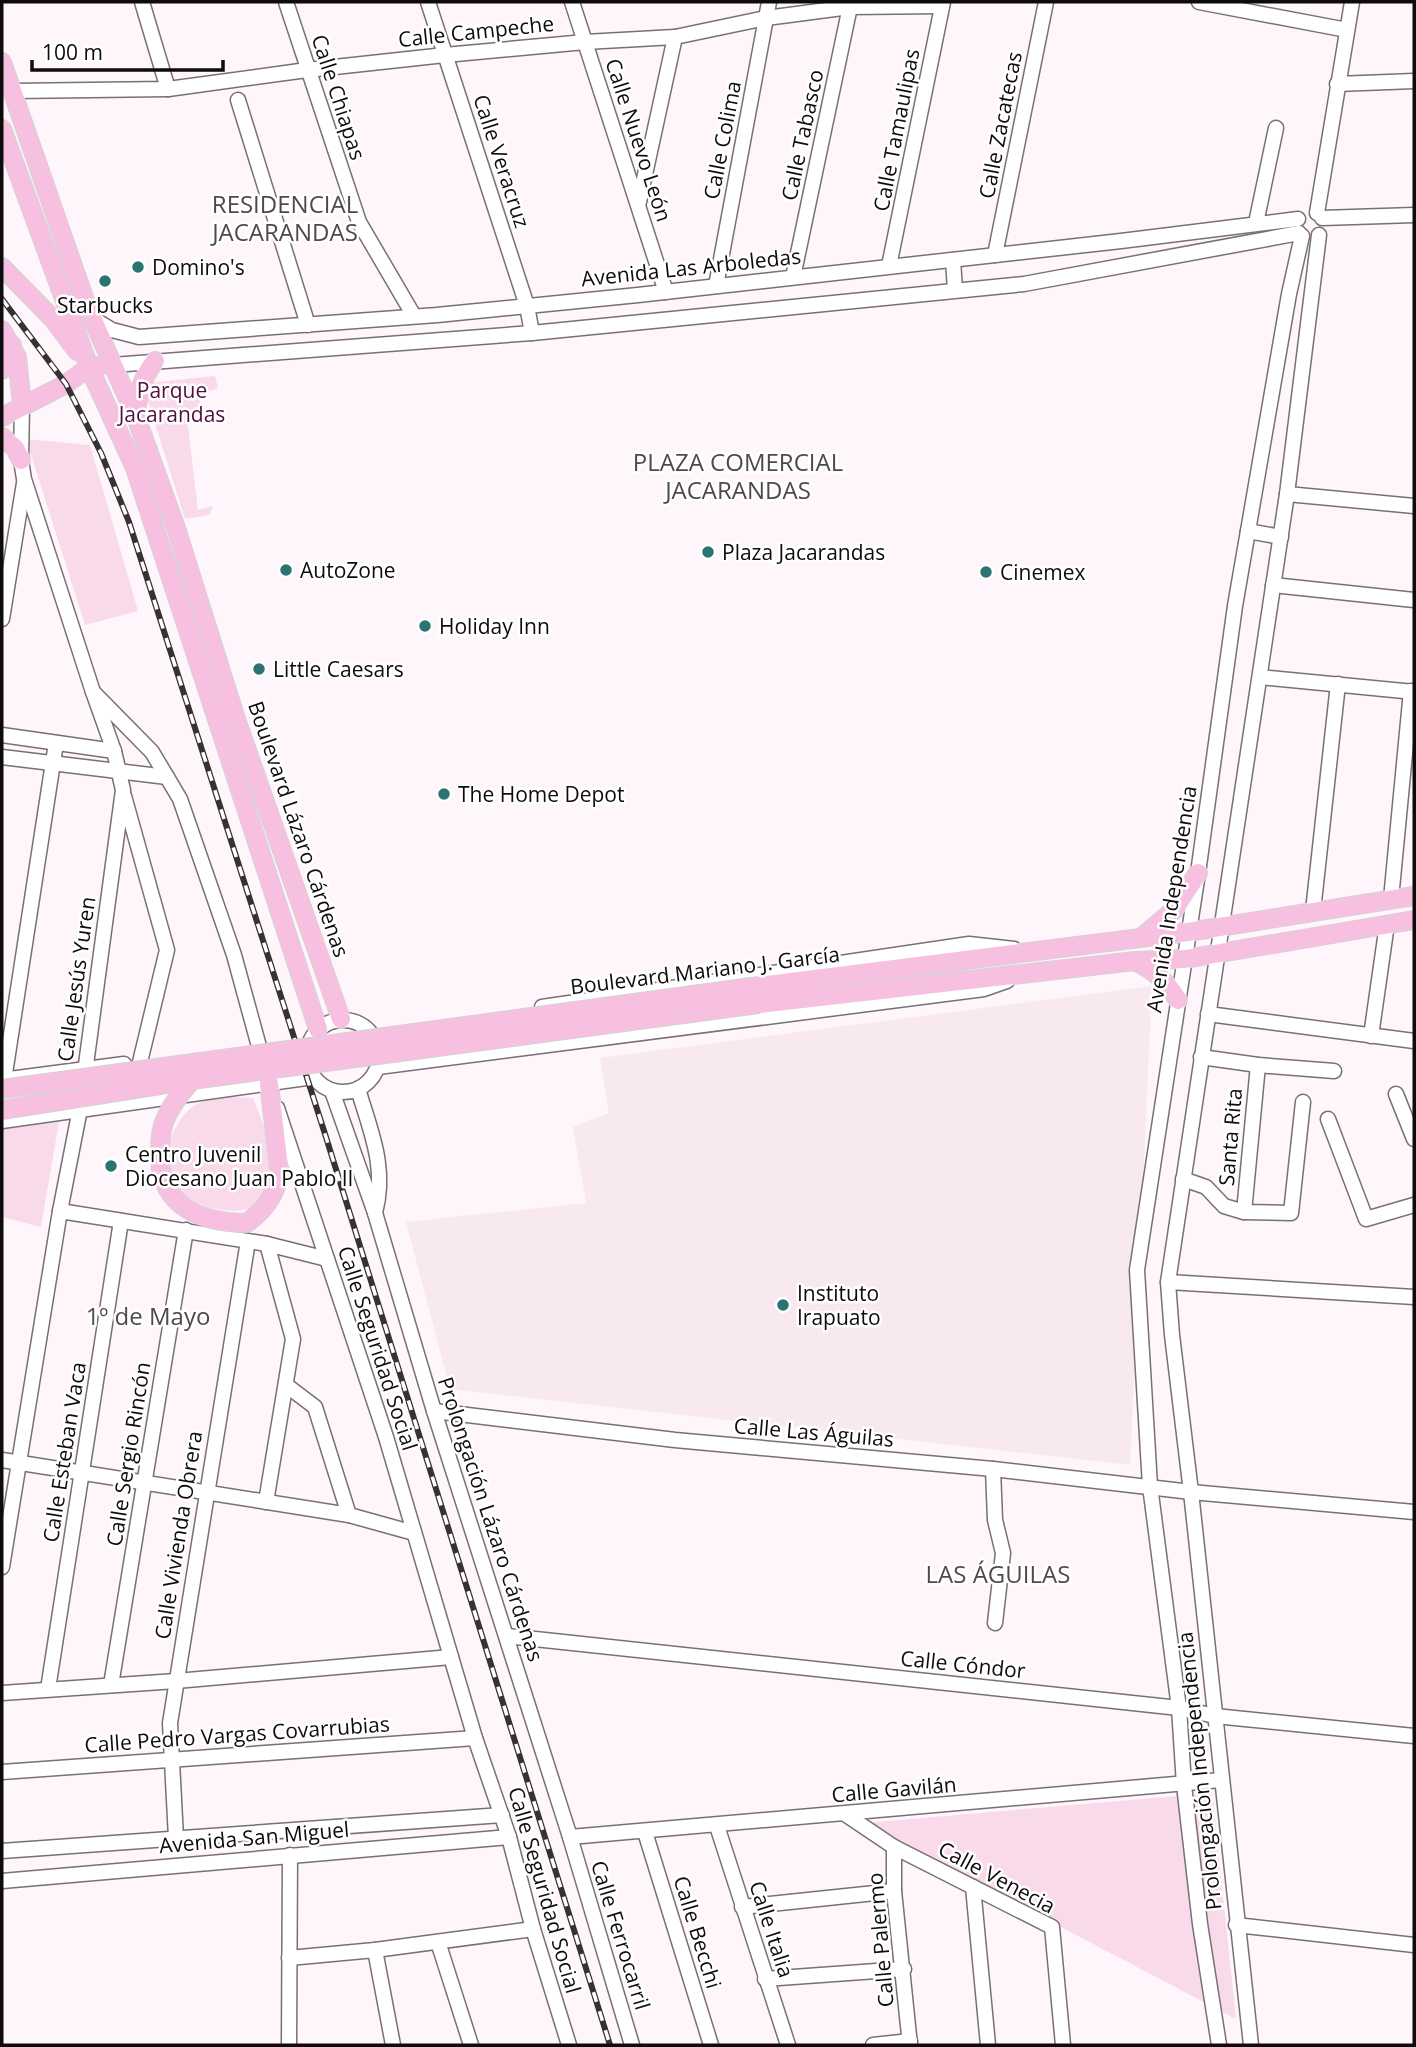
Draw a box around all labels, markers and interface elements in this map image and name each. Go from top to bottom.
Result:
street label: Calle Campeche [397,9,555,53]
scale bar [32,28,222,72]
street label: Calle Chiapas [306,31,372,163]
text: 100 m [42,38,103,66]
street label: Calle Tamaulipas [867,46,925,214]
street label: Calle Zacatecas [972,49,1028,201]
street label: Calle Nuevo León [599,55,679,225]
street label: Calle Tabasco [774,67,830,203]
street label: Calle Colima [697,78,747,202]
street label: Calle Veracruz [467,91,537,231]
district label: RESIDENCIAL JACARANDAS [210,187,358,248]
street label: Avenida Las Arboledas [580,242,802,292]
place label: Domino's [152,253,245,281]
marker: Domino's [130,259,146,275]
marker: Starbucks [97,273,113,289]
place label: Starbucks [57,291,153,319]
park label: Parque Jacarandas [117,376,225,428]
district label: PLAZA COMERCIAL JACARANDAS [633,445,843,506]
place label: Plaza Jacarandas [722,538,885,566]
marker: Plaza Jacarandas [700,544,716,560]
place label: AutoZone [300,556,396,584]
place label: Cinemex [1000,558,1085,586]
marker: AutoZone [278,562,294,578]
marker: Cinemex [978,564,994,580]
place label: Holiday Inn [439,612,550,640]
marker: Holiday Inn [417,618,433,634]
place label: Little Caesars [273,655,404,683]
marker: Little Caesars [251,661,267,677]
street label: Boulevard Lázaro Cárdenas [242,697,356,961]
place label: The Home Depot [458,780,625,808]
street label: Avenida Independencia [1139,784,1203,1014]
marker: The Home Depot [436,786,452,802]
street label: Calle Jesús Yuren [51,895,101,1063]
street label: Boulevard Mariano J. García [569,940,841,1000]
street label: Santa Rita [1212,1087,1248,1187]
place label: Centro Juvenil Diocesano Juan Pablo II [125,1140,353,1192]
marker: Centro Juvenil Diocesano Juan Pablo II [103,1158,119,1174]
street label: Calle Seguridad Social [332,1242,424,1454]
place label: Instituto Irapuato [797,1279,881,1331]
marker: Instituto Irapuato [775,1297,791,1313]
district label: 1º de Mayo [86,1299,210,1332]
street label: Calle Esteban Vaca [36,1360,92,1544]
street label: Calle Sergio Rincón [100,1360,156,1548]
street label: Prolongación Lázaro Cárdenas [432,1373,550,1665]
street label: Calle Las Águilas [733,1411,895,1453]
street label: Calle Vivienda Obrera [148,1429,208,1641]
district label: LAS ÁGUILAS [926,1557,1070,1590]
street label: Prolongación Independencia [1170,1631,1228,1911]
street label: Calle Cóndor [899,1644,1027,1685]
street label: Calle Pedro Vargas Covarrubias [83,1709,391,1759]
street label: Calle Gavilán [830,1770,958,1808]
street label: Calle Seguridad Social [502,1784,588,1996]
street label: Avenida San Miguel [158,1815,350,1859]
street label: Calle Venecia [934,1834,1060,1920]
street label: Calle Ferrocarril [585,1857,657,2013]
street label: Calle Becchi [668,1872,728,1992]
street label: Calle Palermo [860,1872,900,2008]
street label: Calle Italia [743,1877,801,1981]

